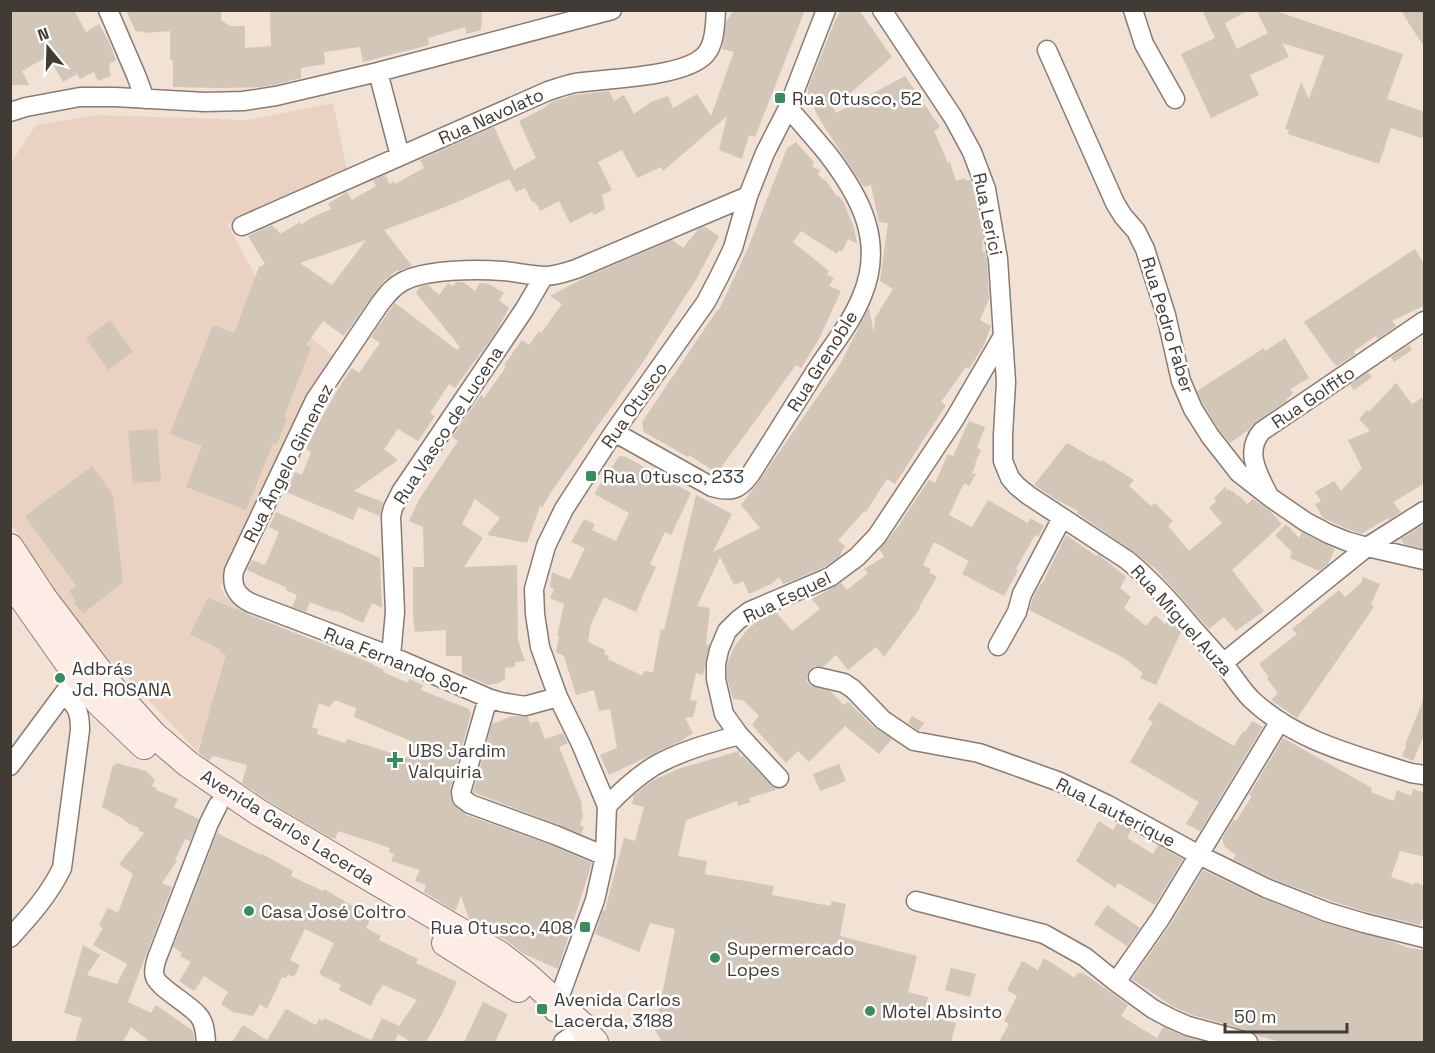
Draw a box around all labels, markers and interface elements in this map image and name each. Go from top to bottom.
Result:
north arrow [18,18,78,78]
text: N [35,23,52,46]
street label: Rua Navolato [435,83,547,149]
place label: Rua Otusco, 52 [792,87,922,110]
marker: Rua Otusco, 52 [773,91,787,105]
street label: Rua Lerici [968,170,1008,258]
street label: Rua Pedro Faber [1136,254,1200,396]
street label: Rua Grenoble [782,306,862,416]
street label: Rua Vasco de Lucena [388,341,508,509]
street label: Rua Otusco [596,357,672,453]
street label: Rua Golfito [1267,361,1359,433]
street label: Rua Ângelo Gimenez [238,380,338,546]
place label: Rua Otusco, 233 [603,465,744,488]
marker: Rua Otusco, 233 [584,469,598,483]
street label: Rua Miguel Auza [1126,560,1238,680]
street label: Rua Esquel [739,566,835,628]
street label: Rua Fernando Sor [321,622,471,700]
place label: Adbrás Jd. ROSANA [72,657,171,701]
marker: Adbrás Jd. ROSANA [53,671,67,685]
place label: UBS Jardim Valquiria [408,739,506,783]
marker: UBS Jardim Valquiria [386,751,404,769]
street label: Avenida Carlos Lacerda [197,764,379,890]
street label: Rua Lauterique [1052,772,1180,852]
place label: Casa José Coltro [261,900,406,923]
marker: Casa José Coltro [242,904,256,918]
place label: Rua Otusco, 408 [431,916,573,939]
marker: Rua Otusco, 408 [578,920,592,934]
place label: Supermercado Lopes [727,937,854,981]
marker: Supermercado Lopes [708,951,722,965]
place label: Avenida Carlos Lacerda, 3188 [554,988,681,1032]
scale bar [1225,996,1346,1034]
place label: Motel Absinto [882,1000,1002,1023]
marker: Avenida Carlos Lacerda, 3188 [535,1002,549,1016]
marker: Motel Absinto [863,1004,877,1018]
text: 50 m [1234,1005,1276,1028]

